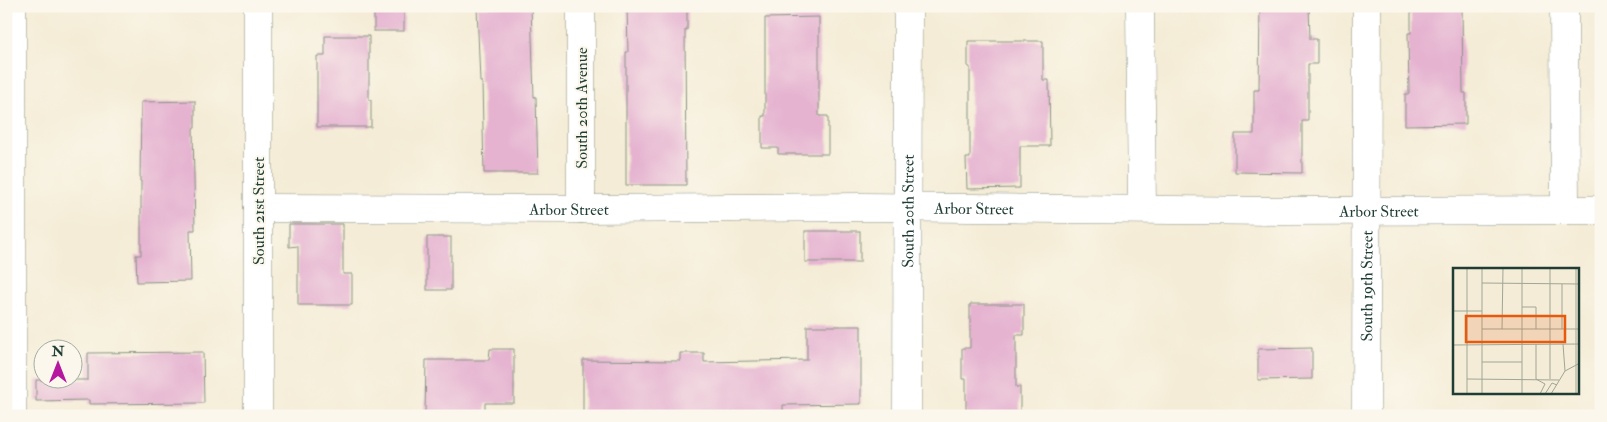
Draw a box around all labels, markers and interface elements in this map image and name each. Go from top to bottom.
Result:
street label: South 20th Avenue [572,47,592,169]
street label: South 20th Street [898,154,919,268]
street label: South 21st Street [249,157,269,265]
street label: Arbor Street [933,199,1014,219]
street label: Arbor Street [528,200,609,220]
street label: Arbor Street [1338,202,1419,222]
street label: South 19th Street [1357,230,1377,342]
inset map [1453,268,1580,394]
north arrow [32,340,82,390]
text: N [51,343,65,360]

